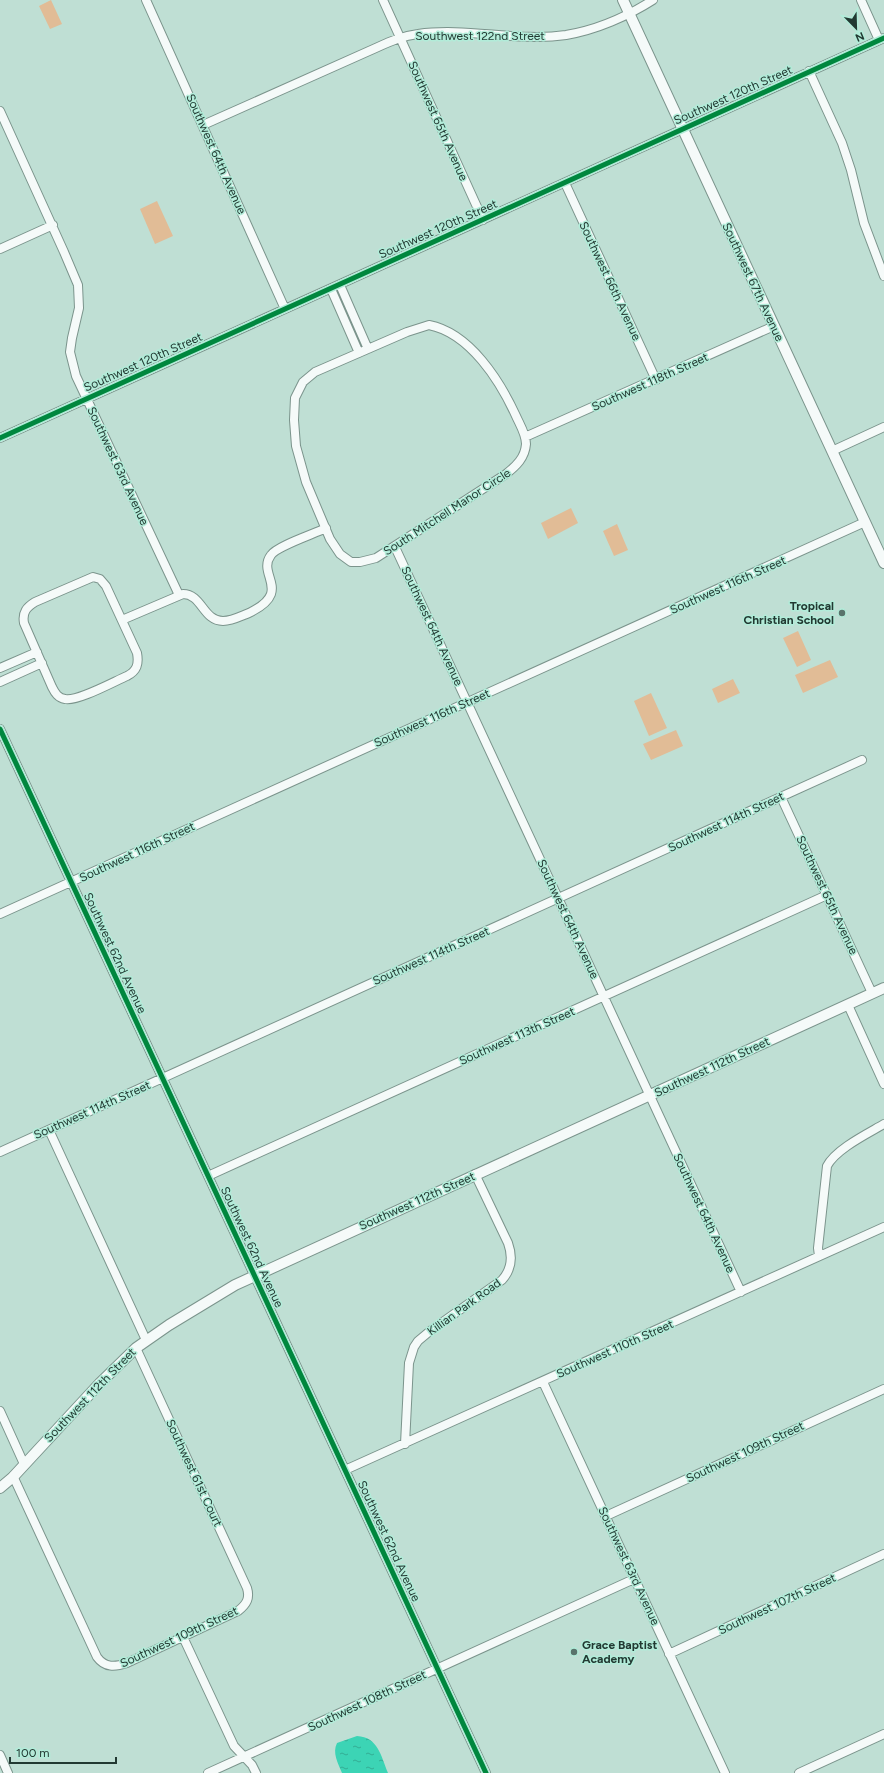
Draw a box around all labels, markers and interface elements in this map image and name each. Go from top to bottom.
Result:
north arrow [836,8,876,48]
street label: Southwest 122nd Street [415,29,545,43]
text: N [853,29,866,44]
street label: Southwest 65th Avenue [405,59,471,183]
street label: Southwest 120th Street [672,62,795,127]
street label: Southwest 64th Avenue [183,92,249,217]
street label: Southwest 120th Street [377,196,500,261]
street label: Southwest 66th Avenue [576,219,644,343]
street label: Southwest 67th Avenue [719,221,787,344]
street label: Southwest 120th Street [82,329,205,394]
street label: Southwest 118th Street [590,350,711,414]
street label: Southwest 63rd Avenue [84,405,152,528]
street label: South Mitchell Manor Circle [381,465,514,558]
street label: Southwest 116th Street [668,553,789,617]
street label: Southwest 64th Avenue [398,564,466,688]
place label: Tropical Christian School [744,599,834,627]
marker: Tropical Christian School [837,608,847,618]
street label: Southwest 116th Street [372,686,493,750]
street label: Southwest 114th Street [666,789,787,855]
street label: Southwest 116th Street [77,819,197,885]
street label: Southwest 65th Avenue [793,833,861,957]
street label: Southwest 64th Avenue [534,857,602,981]
street label: Southwest 62nd Avenue [81,890,149,1016]
street label: Southwest 114th Street [370,924,492,988]
street label: Southwest 113th Street [457,1004,578,1068]
street label: Southwest 112th Street [652,1034,772,1100]
street label: Southwest 114th Street [31,1078,153,1142]
street label: Southwest 64th Avenue [670,1151,738,1275]
street label: Southwest 112th Street [357,1169,478,1233]
street label: Southwest 62nd Avenue [218,1184,286,1310]
street label: Killian Park Road [425,1276,503,1338]
street label: Southwest 110th Street [554,1317,676,1381]
street label: Southwest 112th Street [41,1345,139,1445]
street label: Southwest 61st Court [163,1417,225,1529]
street label: Southwest 109th Street [684,1418,807,1485]
street label: Southwest 62nd Avenue [355,1478,423,1604]
street label: Southwest 63rd Avenue [595,1505,663,1628]
street label: Southwest 107th Street [716,1570,838,1637]
street label: Southwest 109th Street [118,1603,241,1670]
place label: Grace Baptist Academy [582,1638,657,1666]
marker: Grace Baptist Academy [569,1647,579,1657]
street label: Southwest 108th Street [306,1667,429,1735]
scale bar [10,1739,116,1765]
text: 100 m [16,1746,50,1760]

